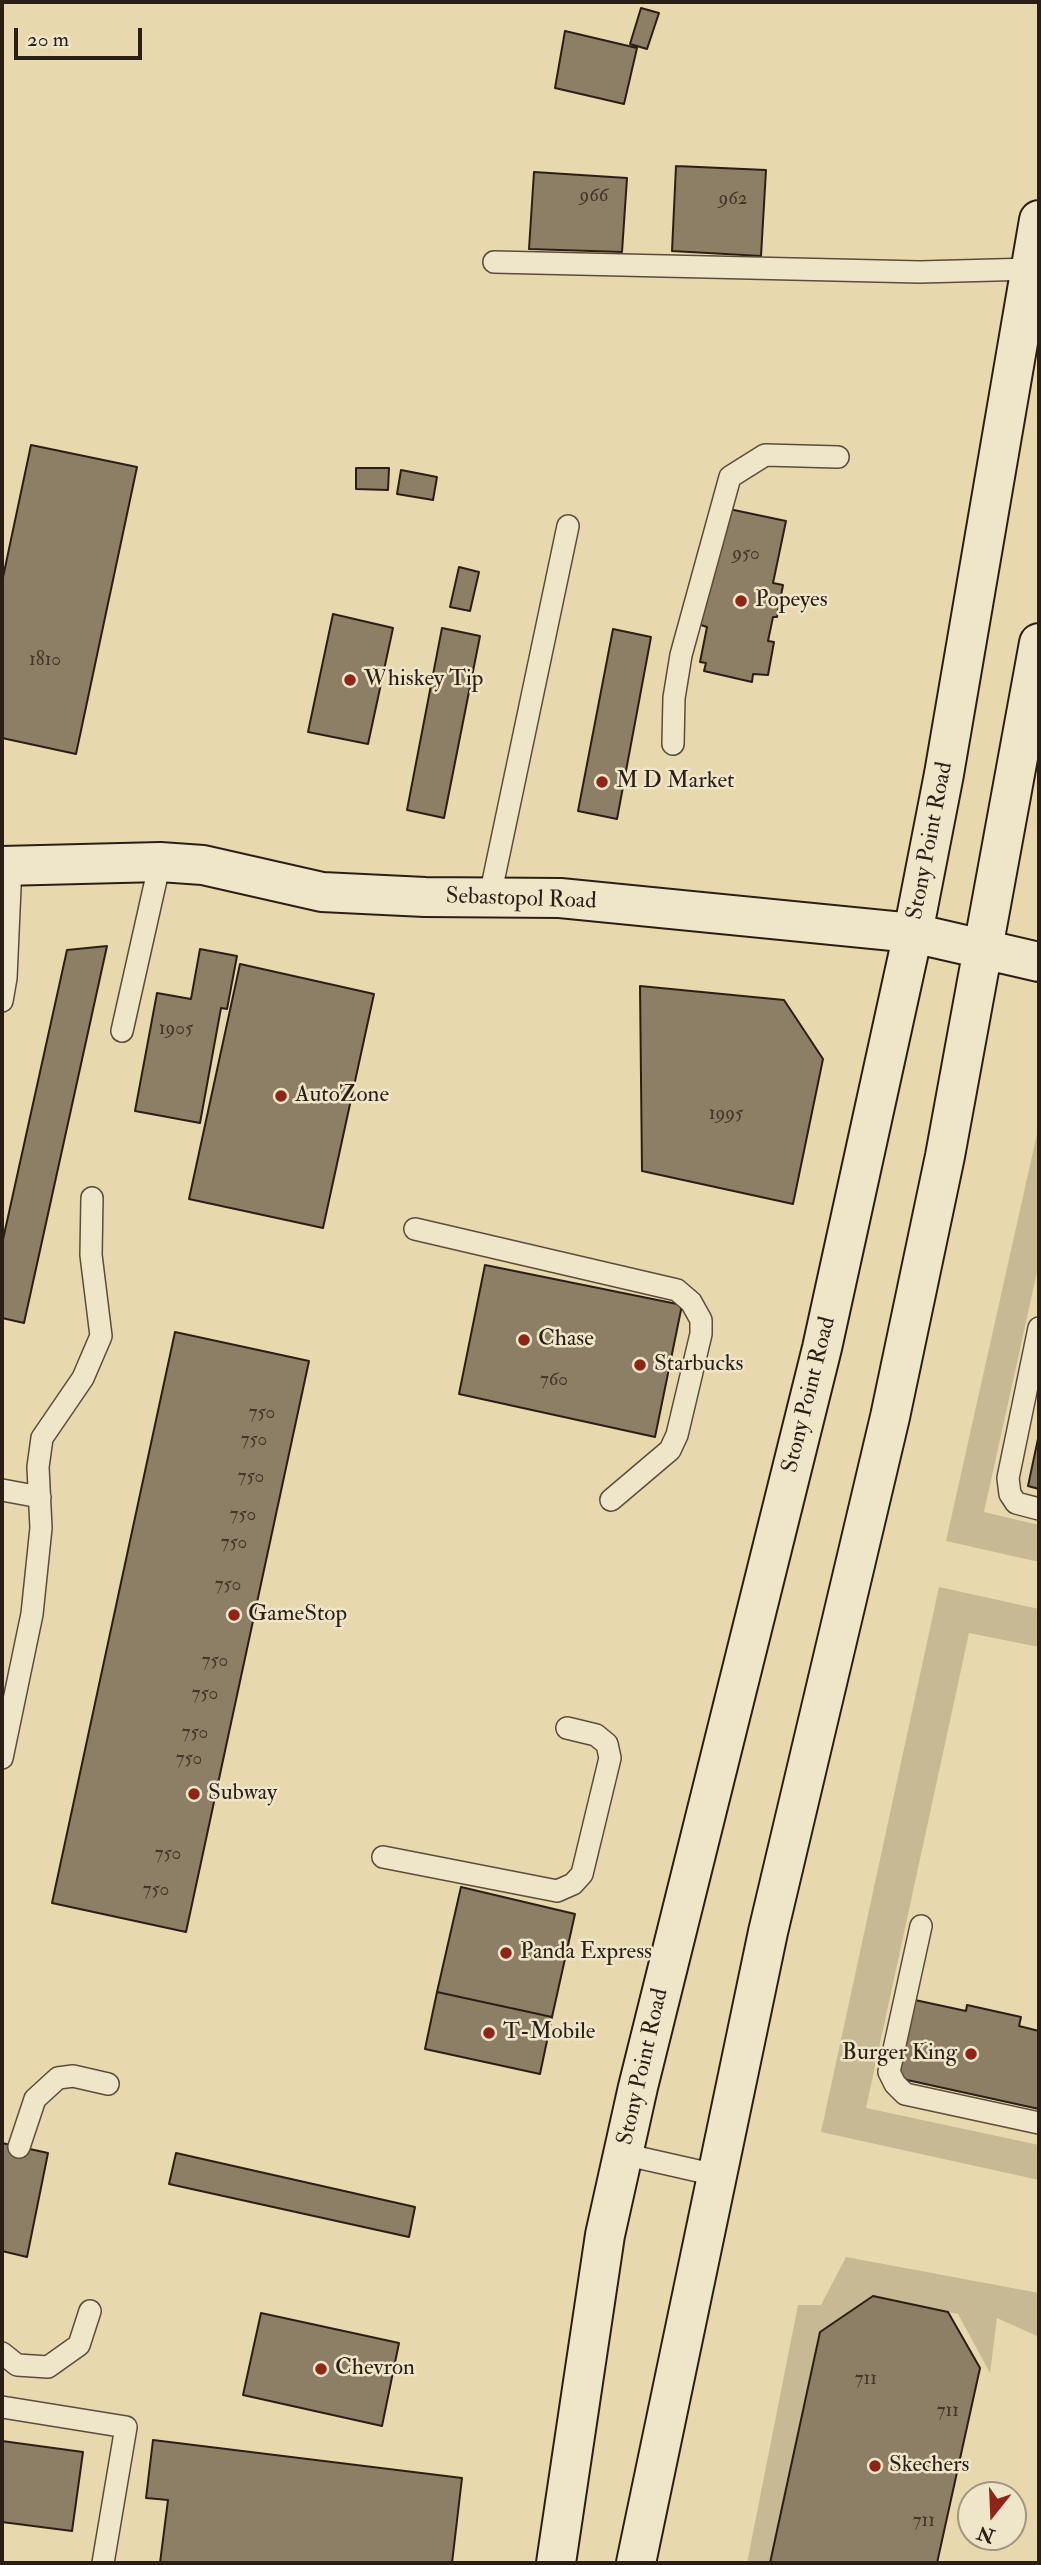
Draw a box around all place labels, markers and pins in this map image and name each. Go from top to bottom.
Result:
place label: Popeyes [755,587,828,615]
marker: Popeyes [733,593,749,609]
place label: Whiskey Tip [364,666,483,694]
marker: Whiskey Tip [342,672,358,688]
place label: M D Market [616,768,734,796]
marker: M D Market [594,774,610,790]
place label: AutoZone [295,1082,389,1110]
marker: AutoZone [273,1088,289,1104]
place label: Chase [538,1326,594,1354]
marker: Chase [516,1332,532,1348]
place label: Starbucks [654,1351,743,1379]
marker: Starbucks [632,1357,648,1373]
place label: GameStop [248,1601,347,1629]
marker: GameStop [226,1607,242,1623]
place label: Subway [208,1780,277,1808]
marker: Subway [186,1786,202,1802]
place label: Panda Express [520,1939,652,1967]
marker: Panda Express [498,1945,514,1961]
place label: T-Mobile [503,2019,595,2047]
marker: T-Mobile [481,2025,497,2041]
place label: Burger King [842,2040,957,2068]
marker: Burger King [963,2046,979,2062]
place label: Chevron [335,2355,415,2383]
marker: Chevron [313,2361,329,2377]
place label: Skechers [889,2452,969,2480]
marker: Skechers [867,2458,883,2474]

